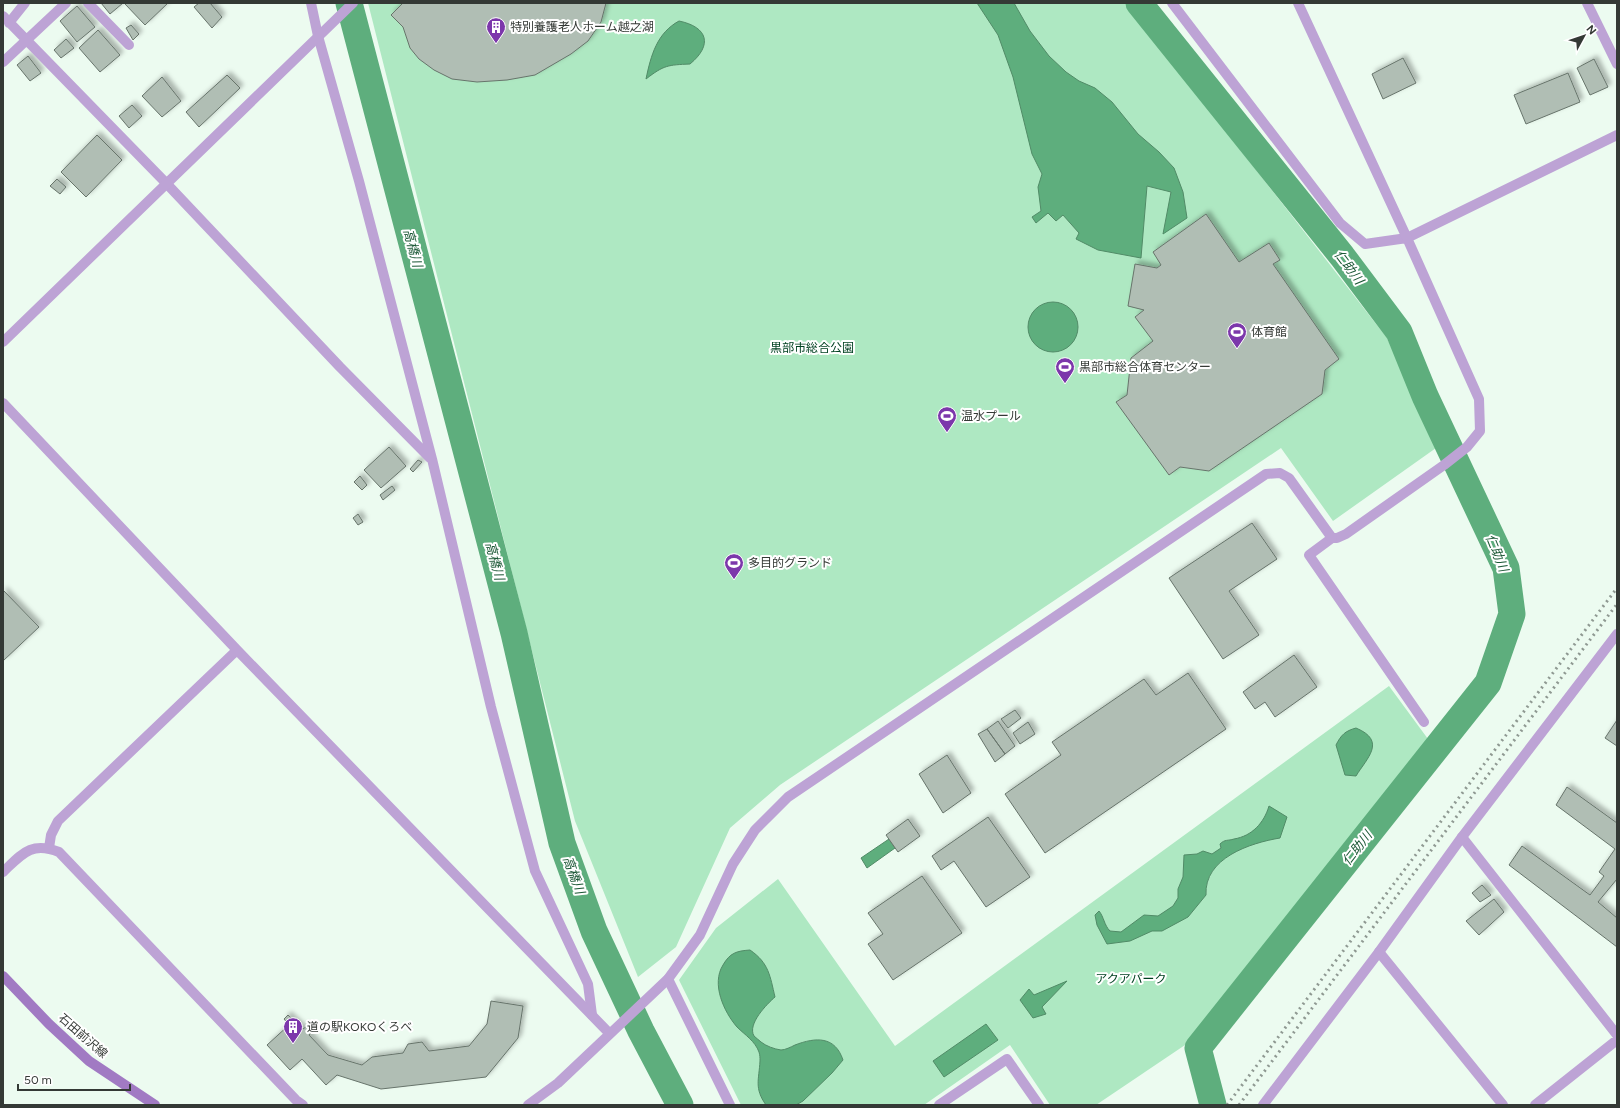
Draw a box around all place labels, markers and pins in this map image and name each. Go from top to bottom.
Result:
building icon: 特別養護老人ホーム越之湖 [485,16,507,44]
place label: 特別養護老人ホーム越之湖 [510,20,654,34]
sports icon: 体育館 [1226,321,1248,349]
place label: 体育館 [1251,325,1287,339]
sports icon: 黒部市総合体育センター [1054,356,1076,384]
place label: 黒部市総合体育センター [1079,360,1211,374]
sports icon: 温水プール [936,405,958,433]
place label: 温水プール [961,409,1021,423]
sports icon: 多目的グランド [723,552,745,580]
place label: 多目的グランド [748,556,832,570]
building icon: 道の駅KOKOくろべ [282,1016,304,1044]
place label: 道の駅KOKOくろべ [307,1020,412,1034]

